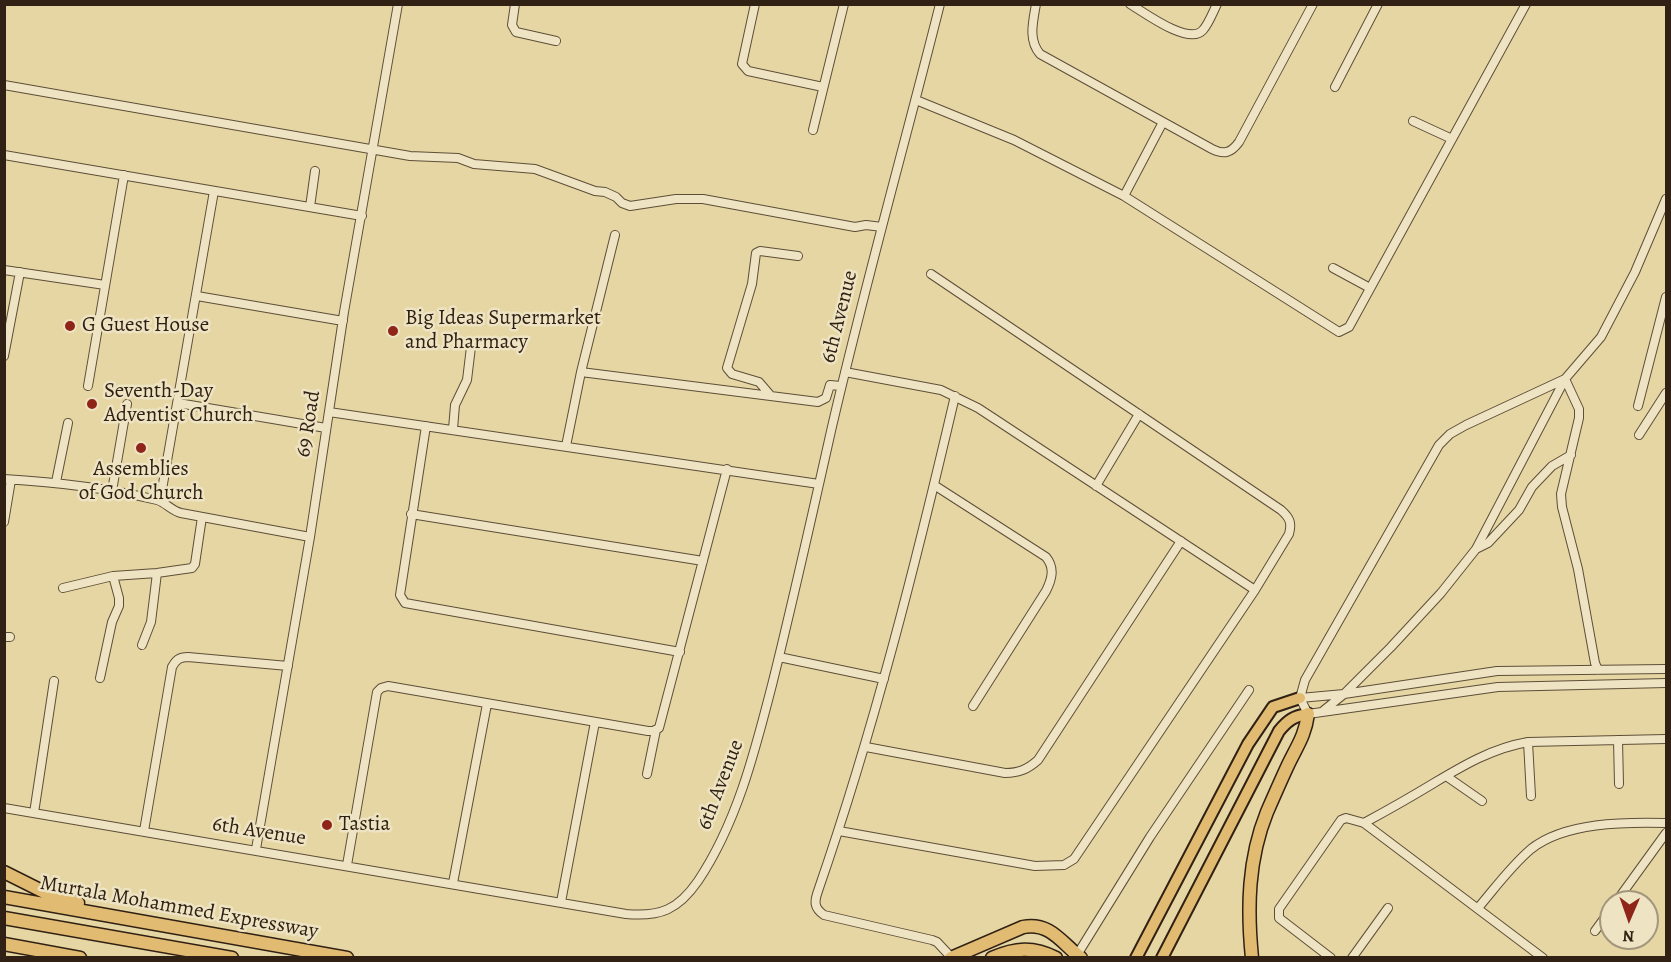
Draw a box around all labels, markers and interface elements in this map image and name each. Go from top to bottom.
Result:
street label: 6th Avenue [816,268,864,366]
place label: Big Ideas Supermarket and Pharmacy [405,306,601,356]
place label: G Guest House [82,313,209,339]
marker: G Guest House [63,319,77,333]
marker: Big Ideas Supermarket and Pharmacy [386,324,400,338]
place label: Seventh-Day Adventist Church [104,379,253,429]
street label: 69 Road [291,389,327,459]
marker: Seventh-Day Adventist Church [85,397,99,411]
marker: Assemblies of God Church [134,441,148,455]
place label: Assemblies of God Church [79,457,203,507]
street label: 6th Avenue [692,736,750,834]
street label: 6th Avenue [210,812,308,852]
place label: Tastia [339,812,390,838]
marker: Tastia [320,818,334,832]
street label: Murtala Mohammed Expressway [38,871,320,945]
north arrow [1599,890,1659,950]
text: N [1622,925,1635,947]

